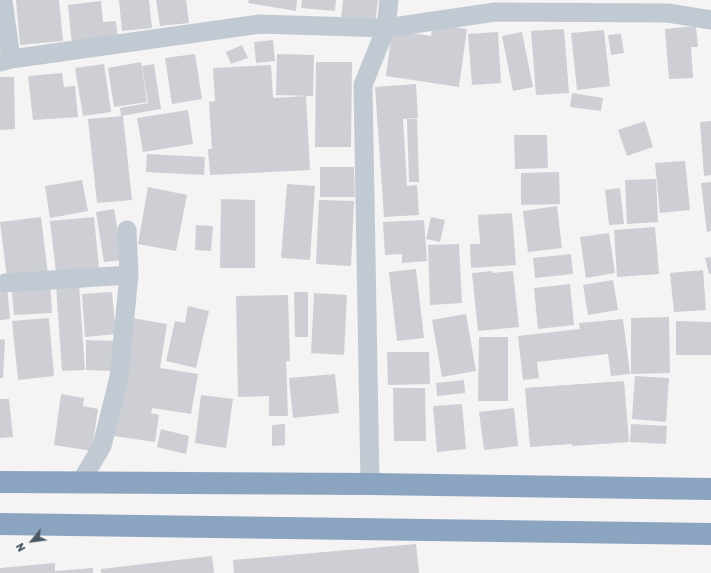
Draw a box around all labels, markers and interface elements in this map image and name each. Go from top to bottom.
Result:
north arrow [12,521,52,561]
text: N [13,540,29,554]

